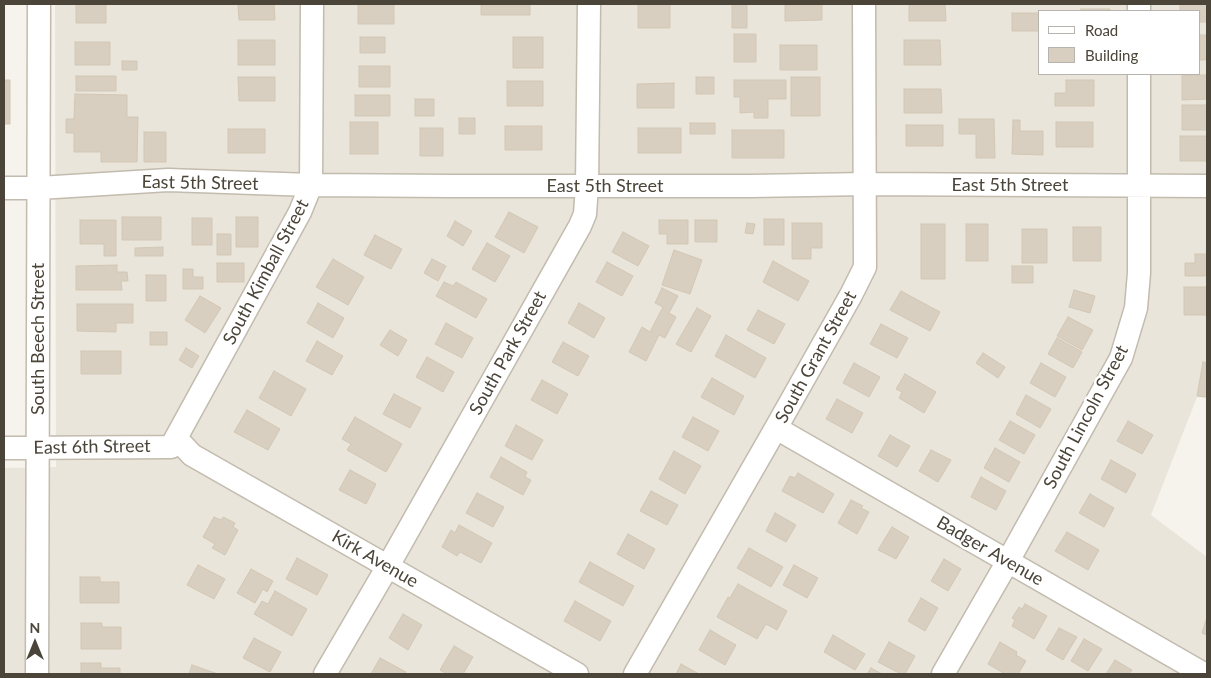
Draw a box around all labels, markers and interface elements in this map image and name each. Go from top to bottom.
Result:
legend [1038,10,1201,75]
text: Road [1085,21,1118,39]
text: Building [1085,46,1138,64]
street label: East 5th Street [141,171,259,195]
street label: East 5th Street [951,174,1069,196]
street label: East 5th Street [546,175,664,197]
street label: South Kimball Street [219,196,313,348]
street label: South Beech Street [27,263,49,415]
street label: South Park Street [465,287,551,419]
street label: South Grant Street [771,287,861,427]
street label: South Lincoln Street [1039,341,1133,493]
street label: East 6th Street [33,435,151,459]
street label: Badger Avenue [933,512,1047,590]
street label: Kirk Avenue [328,526,422,592]
north arrow [10,618,60,668]
text: N [30,619,40,636]

